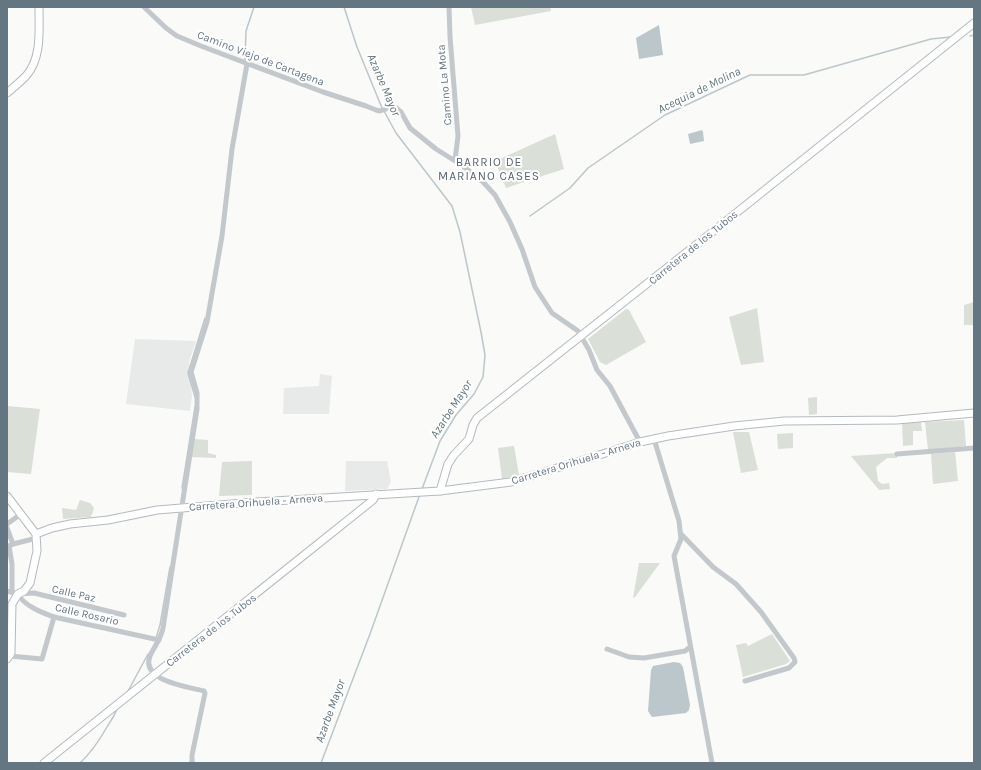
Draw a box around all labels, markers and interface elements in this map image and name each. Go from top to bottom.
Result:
street label: Camino Viejo de Cartagena [195,28,326,89]
street label: Camino La Mota [434,44,455,126]
water label: Azarbe Mayor [365,52,404,119]
water label: Acequia de Molina [655,64,743,116]
district label: BARRIO DE MARIANO CASES [438,155,540,183]
street label: Carretera de los Tubos [646,207,741,287]
water label: Azarbe Mayor [427,377,475,441]
street label: Carretera Orihuela - Arneva [510,436,642,487]
street label: Carretera Orihuela - Arneva [188,491,324,514]
street label: Calle Paz [51,582,97,605]
street label: Carretera de los Tubos [164,591,259,670]
street label: Calle Rosario [54,601,120,628]
water label: Azarbe Mayor [312,677,348,745]

